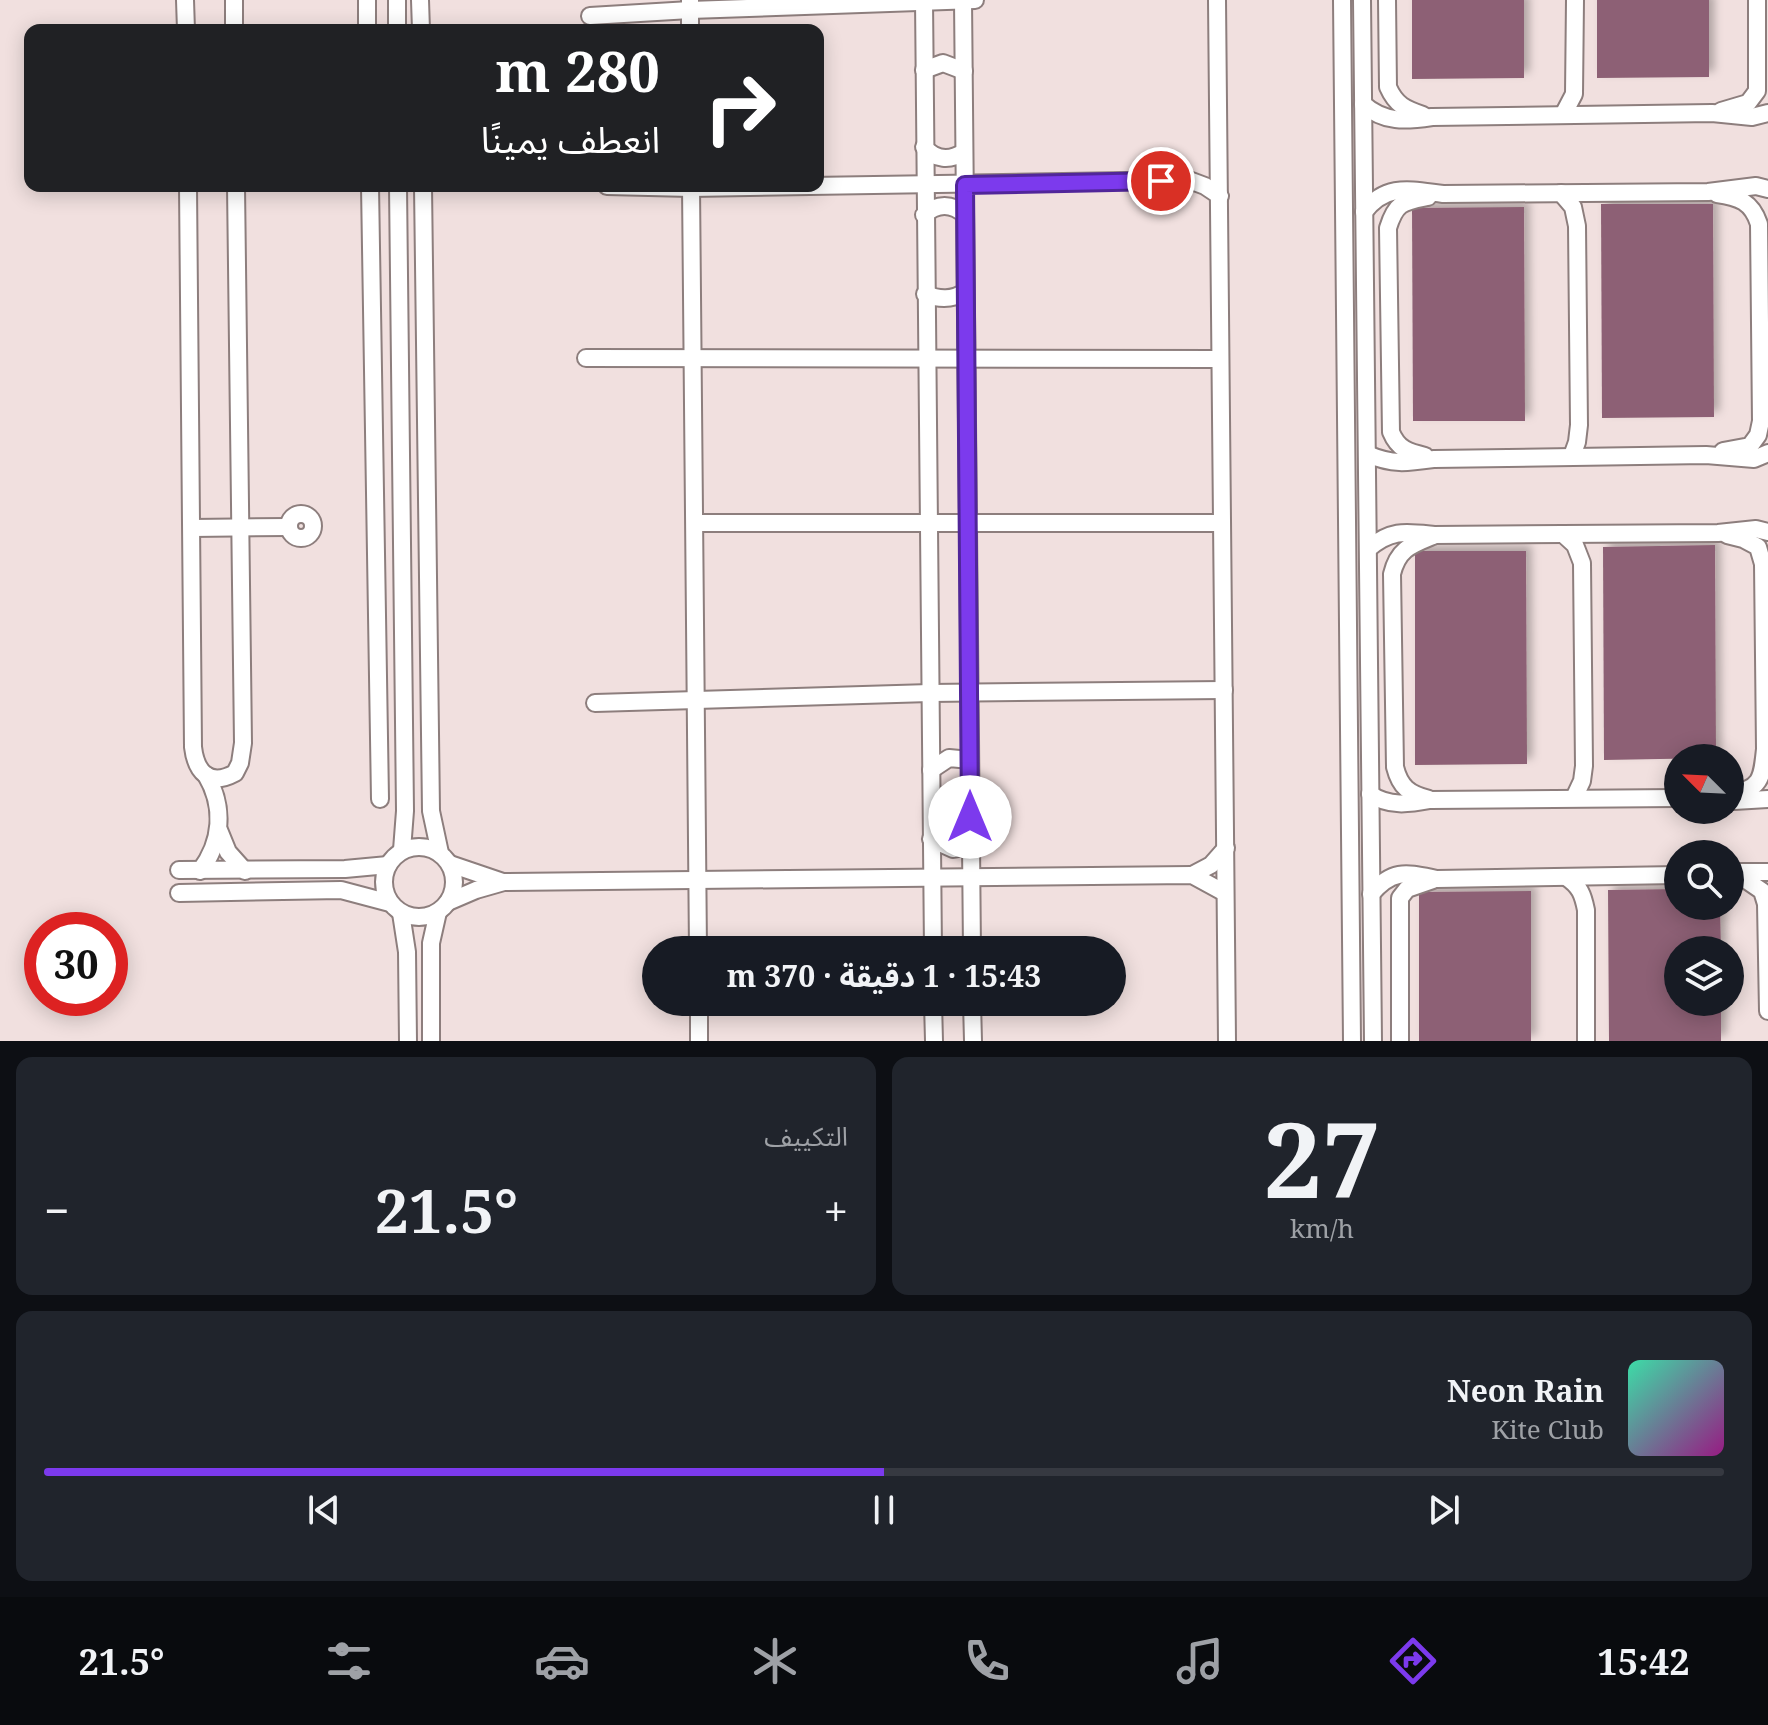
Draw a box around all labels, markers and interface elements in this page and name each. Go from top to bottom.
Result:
text: 280 m [495,32,660,108]
icon: right [688,56,792,160]
text: انعطف يمينًا [481,115,660,164]
pin [1127,147,1195,215]
icon: arrive [1139,159,1183,203]
north arrow [1664,744,1744,824]
map controls [1664,744,1744,1016]
position arrow [928,775,1012,859]
button: search [1664,840,1744,920]
speed limit sign: 30 [24,912,128,1016]
button: layers [1664,936,1744,1016]
text: 15:43 · 1 دقيقة · 370 m [727,955,1041,996]
text: 27 [1263,1087,1381,1228]
text: التكييف [764,1118,848,1154]
text: 21.5° [375,1169,518,1251]
text: − [44,1180,69,1240]
text: + [823,1180,848,1240]
text: km/h [1290,1210,1354,1246]
text: Neon Rain [1447,1370,1604,1411]
text: Kite Club [1491,1411,1604,1447]
icon: previous [302,1488,346,1532]
icon: pause [862,1488,906,1532]
icon: next [1422,1488,1466,1532]
icon: filters [321,1633,377,1689]
icon: car [534,1633,590,1689]
icon: climate [747,1633,803,1689]
icon: phone [959,1633,1015,1689]
icon: music [1172,1633,1228,1689]
icon: directions [1385,1633,1441,1689]
text: 21.5° [78,1637,164,1686]
text: 15:42 [1597,1637,1690,1686]

